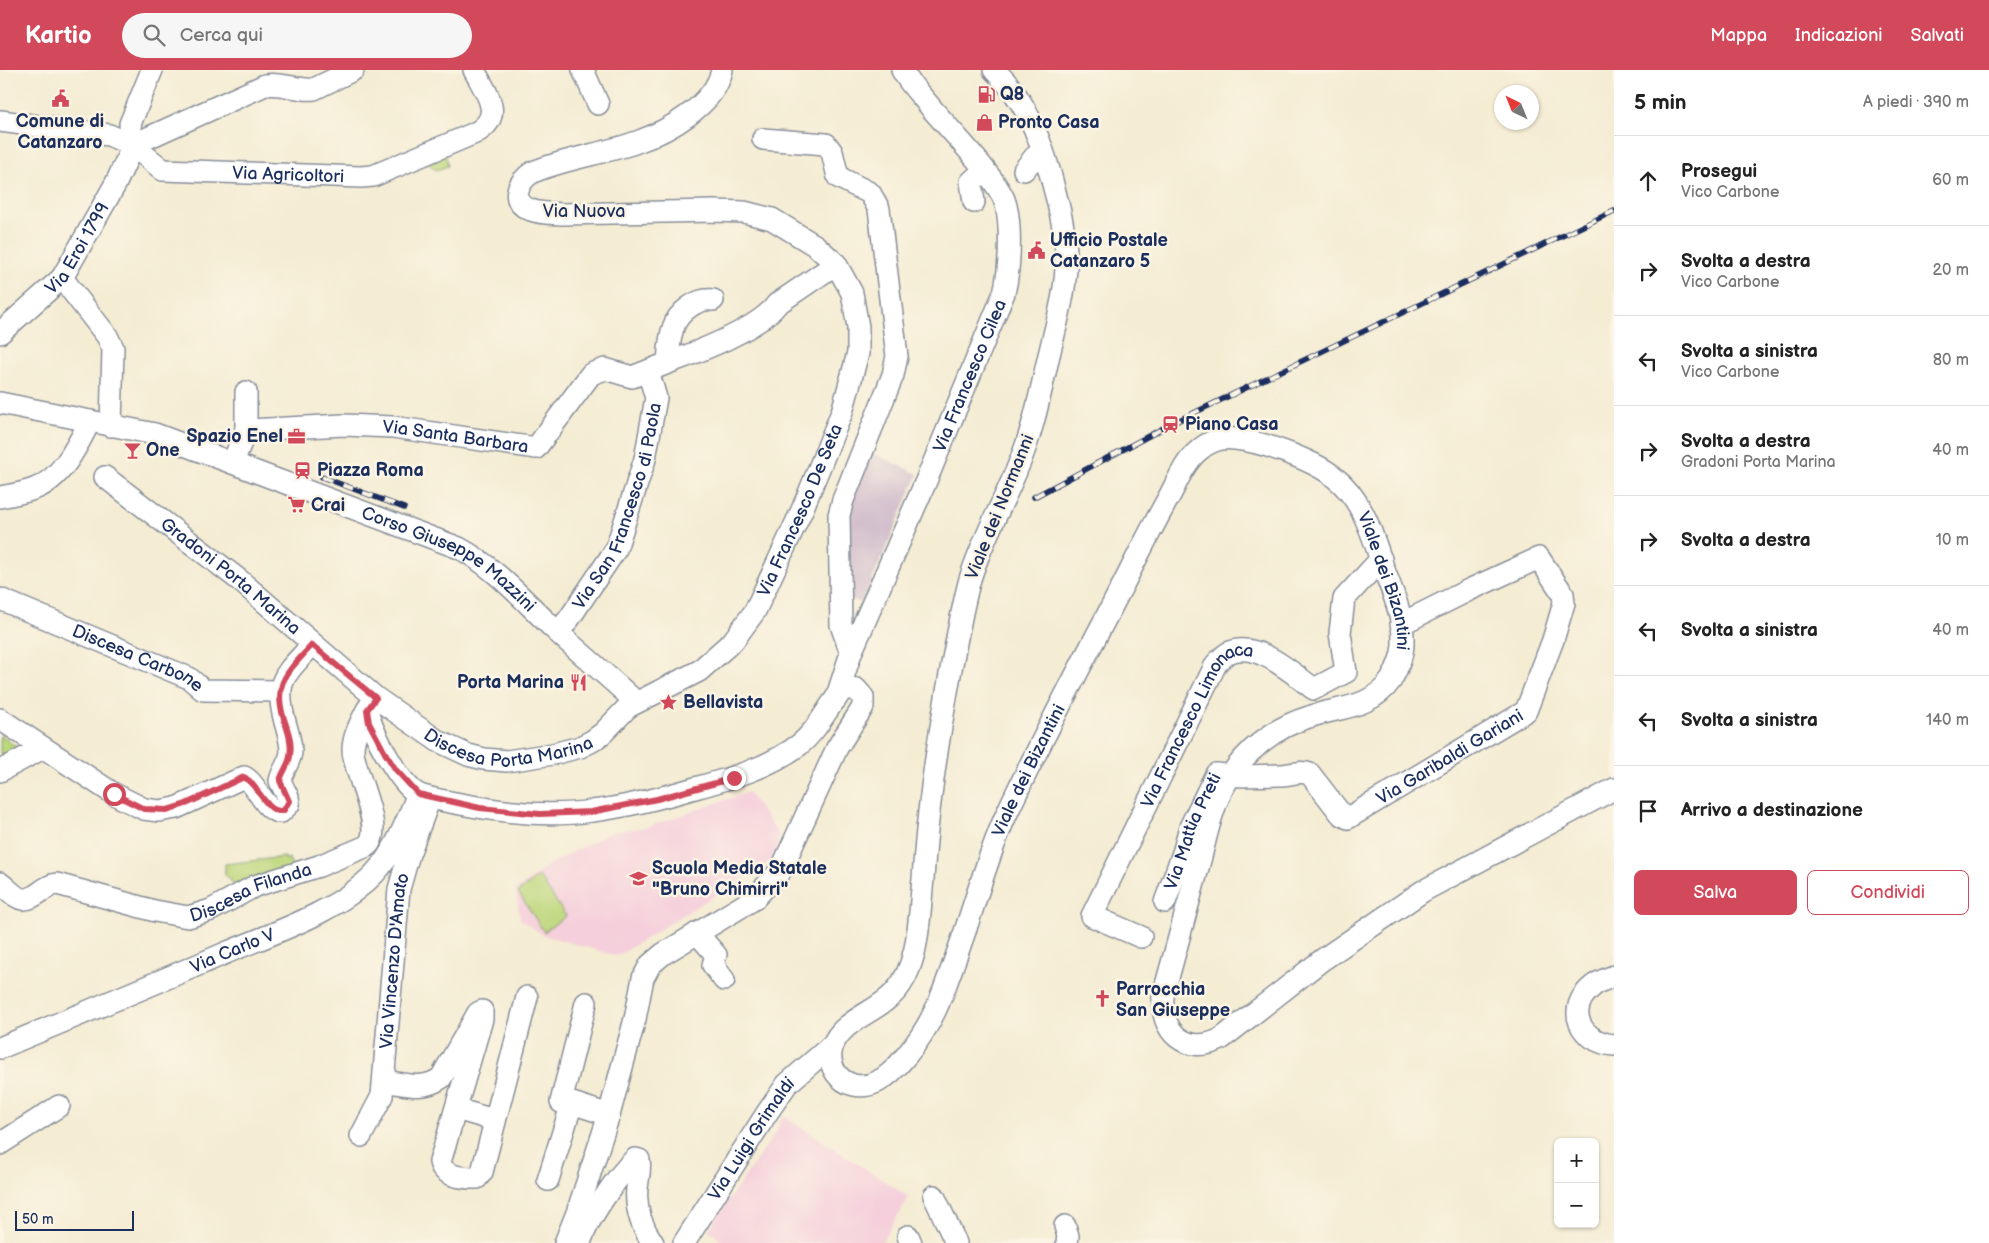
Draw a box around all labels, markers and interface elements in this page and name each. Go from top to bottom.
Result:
search box [122,13,472,58]
text: Kartio [25,21,92,50]
icon: search [140,21,168,49]
text: Cerca qui [180,24,263,47]
text: Mappa [1710,25,1767,46]
text: Indicazioni [1795,25,1883,46]
text: Salvati [1911,25,1964,46]
fuel station icon: Q8 [976,84,996,104]
place label: Q8 [1000,84,1025,105]
north arrow [1494,85,1539,130]
public building icon: Comune di Catanzaro [50,88,70,108]
text: 5 min [1634,90,1687,115]
text: A piedi · 390 m [1863,93,1969,112]
place label: Comune di Catanzaro [16,111,104,153]
shop icon: Pronto Casa [974,112,994,132]
place label: Pronto Casa [998,112,1099,133]
text: Prosegui [1681,160,1757,183]
street label: Via Agricoltori [232,162,344,187]
icon: ahead [1634,167,1662,195]
text: 60 m [1932,171,1969,190]
text: Vico Carbone [1681,183,1779,202]
street label: Via Eroi 1799 [41,199,113,299]
street label: Via Nuova [543,201,625,222]
place label: Ufficio Postale Catanzaro 5 [1050,230,1168,272]
public building icon: Ufficio Postale Catanzaro 5 [1026,240,1046,260]
text: Svolta a destra [1681,250,1811,273]
icon: right [1634,257,1662,285]
text: 20 m [1933,261,1969,280]
text: Vico Carbone [1681,273,1779,292]
street label: Via Francesco Cilea [929,296,1011,455]
text: Svolta a sinistra [1681,340,1818,363]
icon: left [1634,347,1662,375]
text: 80 m [1933,351,1969,370]
text: Vico Carbone [1681,363,1779,382]
street label: Via San Francesco di Paola [568,401,665,613]
station icon: Piano Casa [1161,414,1181,434]
place label: Piano Casa [1185,414,1278,435]
street label: Via Santa Barbara [382,416,530,457]
street label: Via Francesco De Seta [753,421,847,600]
place label: Spazio Enel [186,426,283,447]
office icon: Spazio Enel [287,426,307,446]
text: Svolta a destra [1681,430,1811,453]
street label: Viale dei Normanni [961,431,1039,583]
icon: right [1634,437,1662,465]
bar icon: One [122,440,142,460]
place label: One [146,440,180,461]
text: 40 m [1932,441,1969,460]
text: Gradoni Porta Marina [1681,453,1836,472]
station icon: Piazza Roma [293,460,313,480]
place label: Piazza Roma [317,460,424,481]
supermarket icon: Crai [287,495,307,515]
place label: Crai [311,495,345,516]
street label: Corso Giuseppe Mazzini [359,502,540,616]
street label: Viale dei Bizantini [1353,508,1414,651]
street label: Gradoni Porta Marina [156,513,305,639]
icon: right [1634,527,1662,555]
text: Svolta a destra [1681,529,1811,552]
text: 10 m [1936,531,1969,550]
icon: left [1634,617,1662,645]
text: Svolta a sinistra [1681,619,1818,642]
street label: Discesa Carbone [69,620,208,696]
text: 40 m [1932,621,1969,640]
street label: Via Francesco Limonaca [1136,639,1255,811]
place label: Porta Marina [457,672,564,693]
restaurant icon: Porta Marina [568,672,588,692]
place icon: Bellavista [659,692,679,712]
place label: Bellavista [683,692,763,713]
street label: Viale dei Bizantini [988,701,1069,840]
street label: Via Garibaldi Gariani [1373,705,1527,809]
icon: left [1634,707,1662,735]
text: Svolta a sinistra [1681,709,1818,732]
text: 140 m [1926,711,1969,730]
street label: Discesa Porta Marina [420,724,596,772]
route end [723,767,746,790]
street label: Via Mattia Preti [1160,769,1225,893]
route start [103,783,126,806]
icon: arrive [1634,797,1662,825]
text: Arrivo a destinazione [1681,799,1863,822]
place label: Scuola Media Statale "Bruno Chimirri" [652,858,827,900]
street label: Discesa Filanda [187,859,314,926]
school or university icon: Scuola Media Statale "Bruno Chimirri" [628,868,648,888]
street label: Via Vincenzo D'Amato [375,870,414,1050]
button: Salva [1634,870,1797,915]
button: Condividi [1807,870,1969,915]
street label: Via Carlo V [187,924,278,978]
place label: Parrocchia San Giuseppe [1116,979,1230,1021]
church icon: Parrocchia San Giuseppe [1092,989,1112,1009]
street label: Via Luigi Grimaldi [704,1072,798,1204]
map controls [1554,1138,1599,1228]
button: + [1554,1138,1599,1183]
button: − [1554,1183,1599,1228]
scale bar [15,1208,134,1231]
text: 50 m [22,1211,54,1228]

